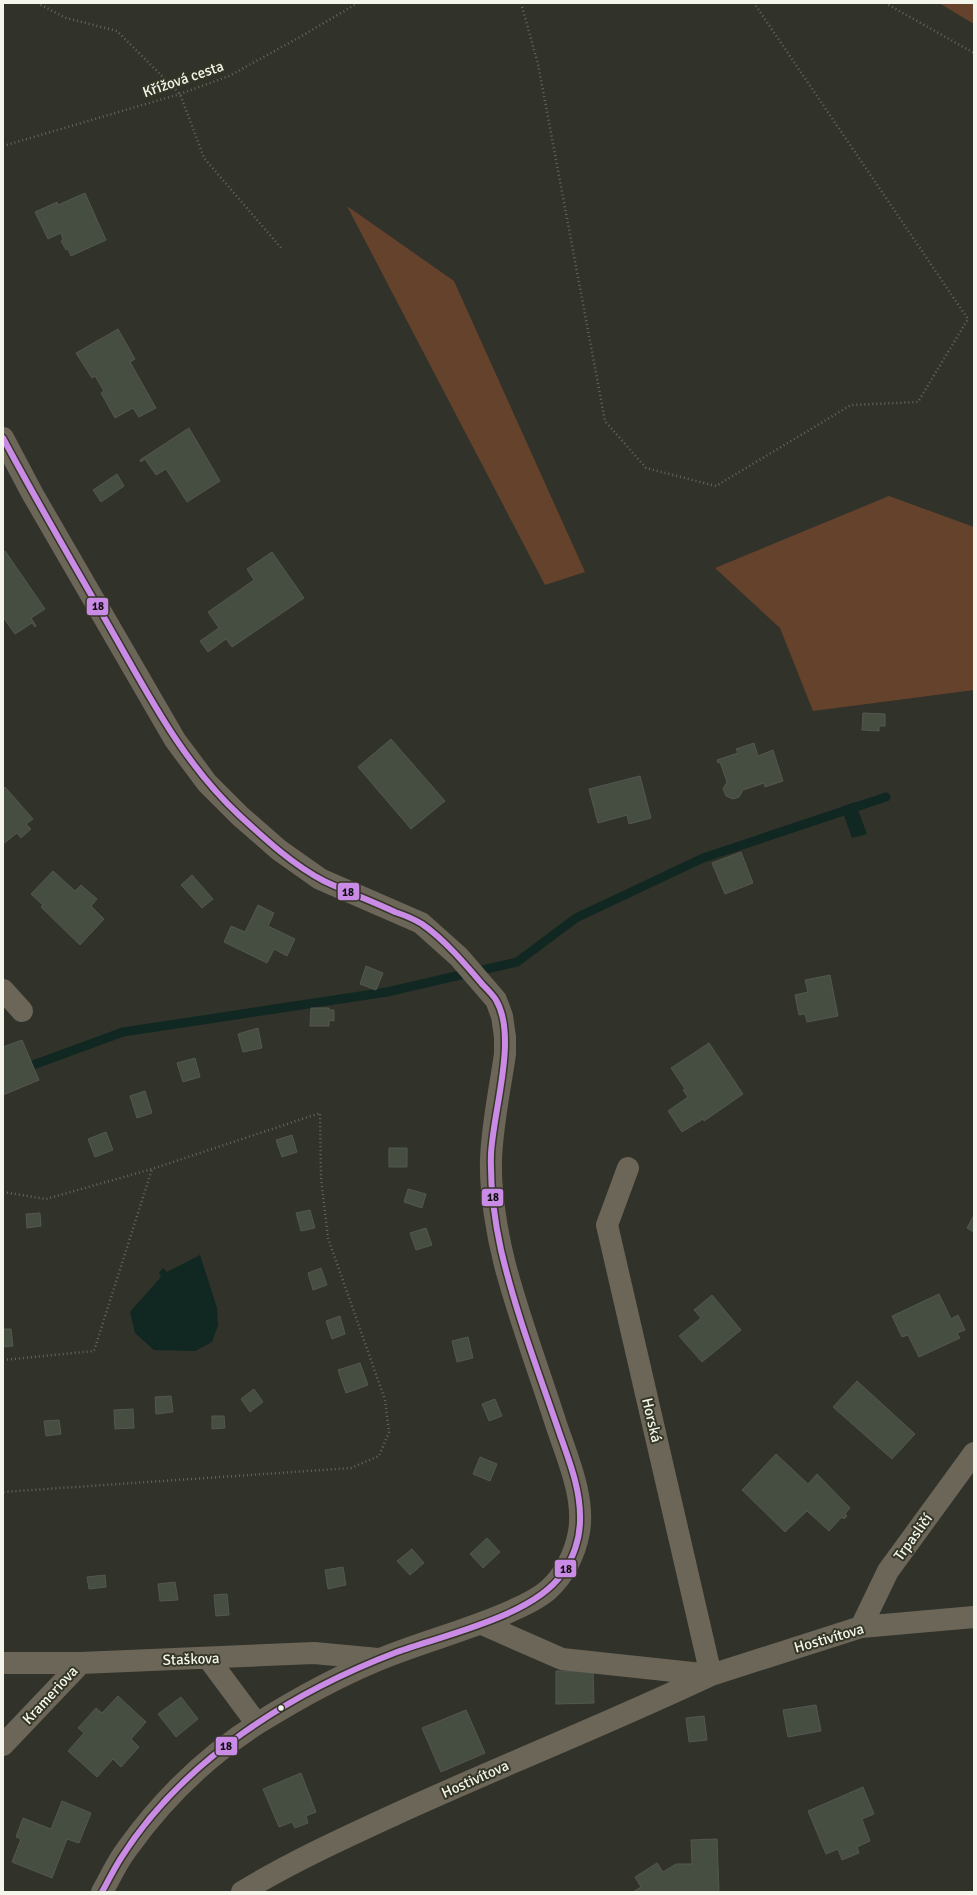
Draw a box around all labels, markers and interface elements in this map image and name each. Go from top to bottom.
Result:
street label: Křížová cesta [140,57,226,101]
line badge: 18 [86,597,109,616]
text: 18 [92,600,104,613]
line badge: 18 [337,882,360,901]
text: 18 [342,886,354,899]
line badge: 18 [481,1188,504,1207]
text: 18 [487,1191,499,1204]
street label: Horská [638,1396,666,1444]
street label: Trpasličí [890,1510,936,1564]
line badge: 18 [554,1559,577,1578]
text: 18 [560,1563,572,1576]
street label: Hostivítova [792,1619,866,1657]
street label: Staškova [162,1649,220,1669]
street label: Krameriova [18,1662,82,1728]
unlabelled marker [276,1703,286,1713]
line badge: 18 [215,1736,238,1756]
text: 18 [220,1740,232,1753]
street label: Hostivítova [439,1756,511,1802]

